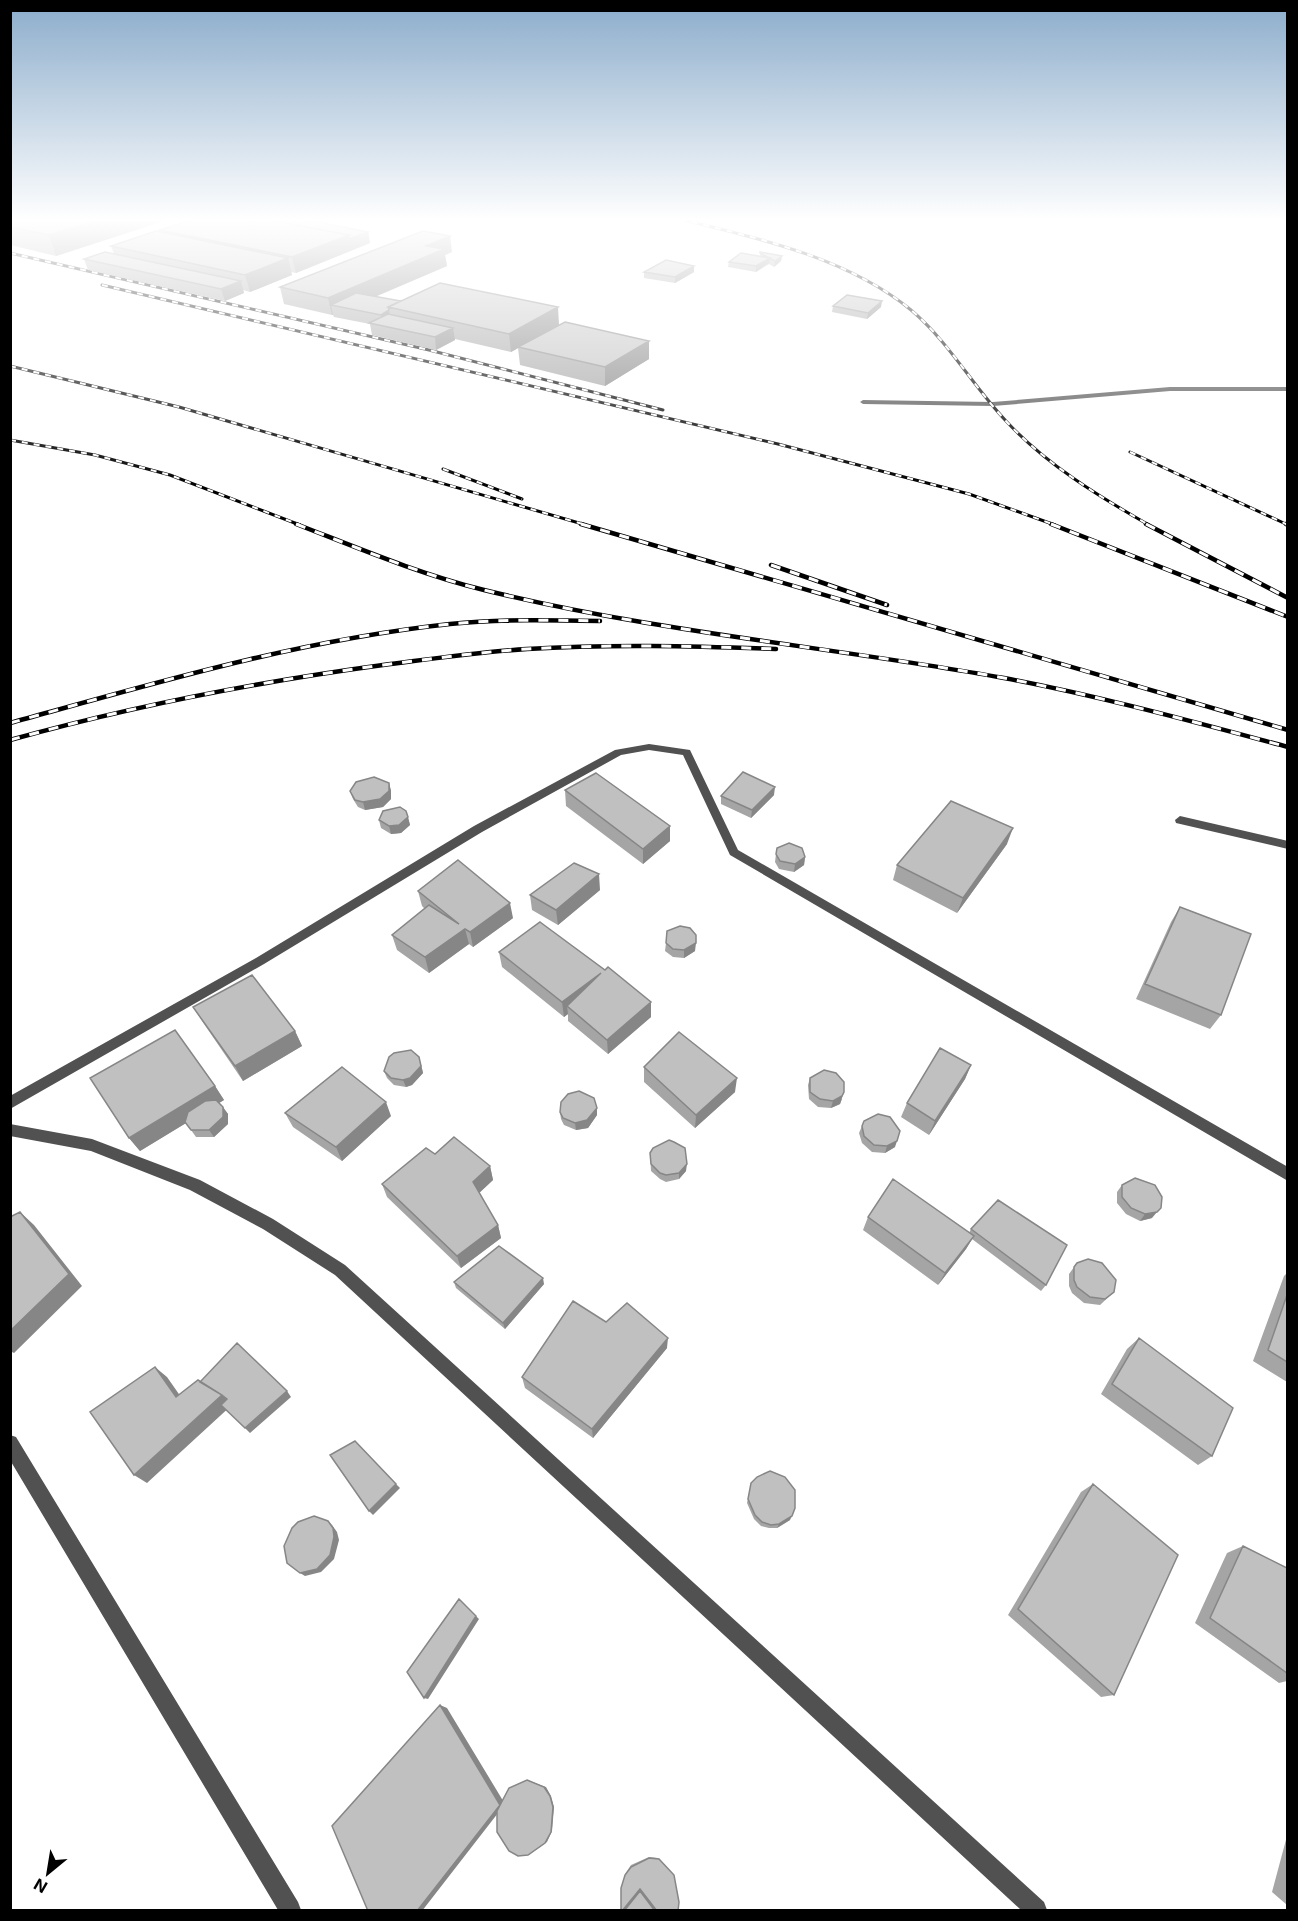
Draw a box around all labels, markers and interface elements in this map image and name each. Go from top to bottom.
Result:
north arrow [18,1843,78,1903]
text: N [30,1874,51,1898]

